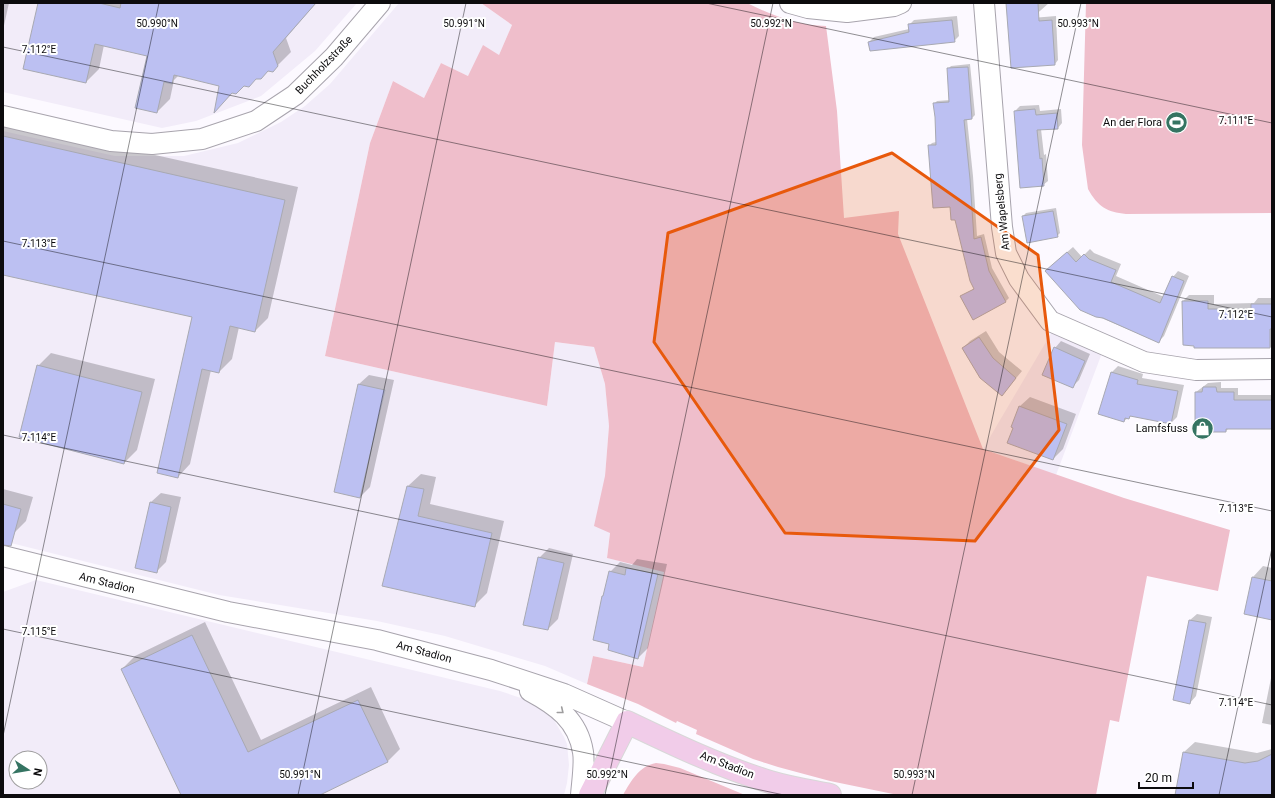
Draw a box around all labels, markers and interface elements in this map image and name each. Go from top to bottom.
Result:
text: 50.990°N [136,18,178,29]
text: 50.991°N [443,18,485,29]
text: 50.992°N [750,18,792,29]
text: 50.993°N [1057,18,1099,29]
street label: Buchholzstraße [293,33,355,97]
text: 7.112°E [22,44,57,55]
sports icon: An der Flora [1164,109,1190,135]
text: 7.111°E [1219,115,1254,126]
place label: An der Flora [1103,116,1162,129]
street label: Am Wapelsberg [991,173,1013,251]
text: 7.113°E [22,238,57,249]
text: 7.112°E [1219,309,1254,320]
shop icon: Lamfsfuss [1190,415,1216,441]
place label: Lamfsfuss [1136,422,1188,435]
text: 7.114°E [22,432,57,443]
text: 7.113°E [1219,503,1254,514]
street label: Am Stadion [78,570,136,596]
text: 7.115°E [22,626,57,637]
street label: Am Stadion [395,638,453,666]
text: 7.114°E [1219,697,1254,708]
one-way arrow [556,707,563,714]
street label: Am Stadion [698,749,756,781]
north arrow [8,750,48,790]
scale bar [1139,764,1193,790]
text: N [30,767,44,777]
text: 50.991°N [279,769,321,780]
text: 50.992°N [586,769,628,780]
text: 50.993°N [893,769,935,780]
text: 20 m [1145,771,1172,785]

